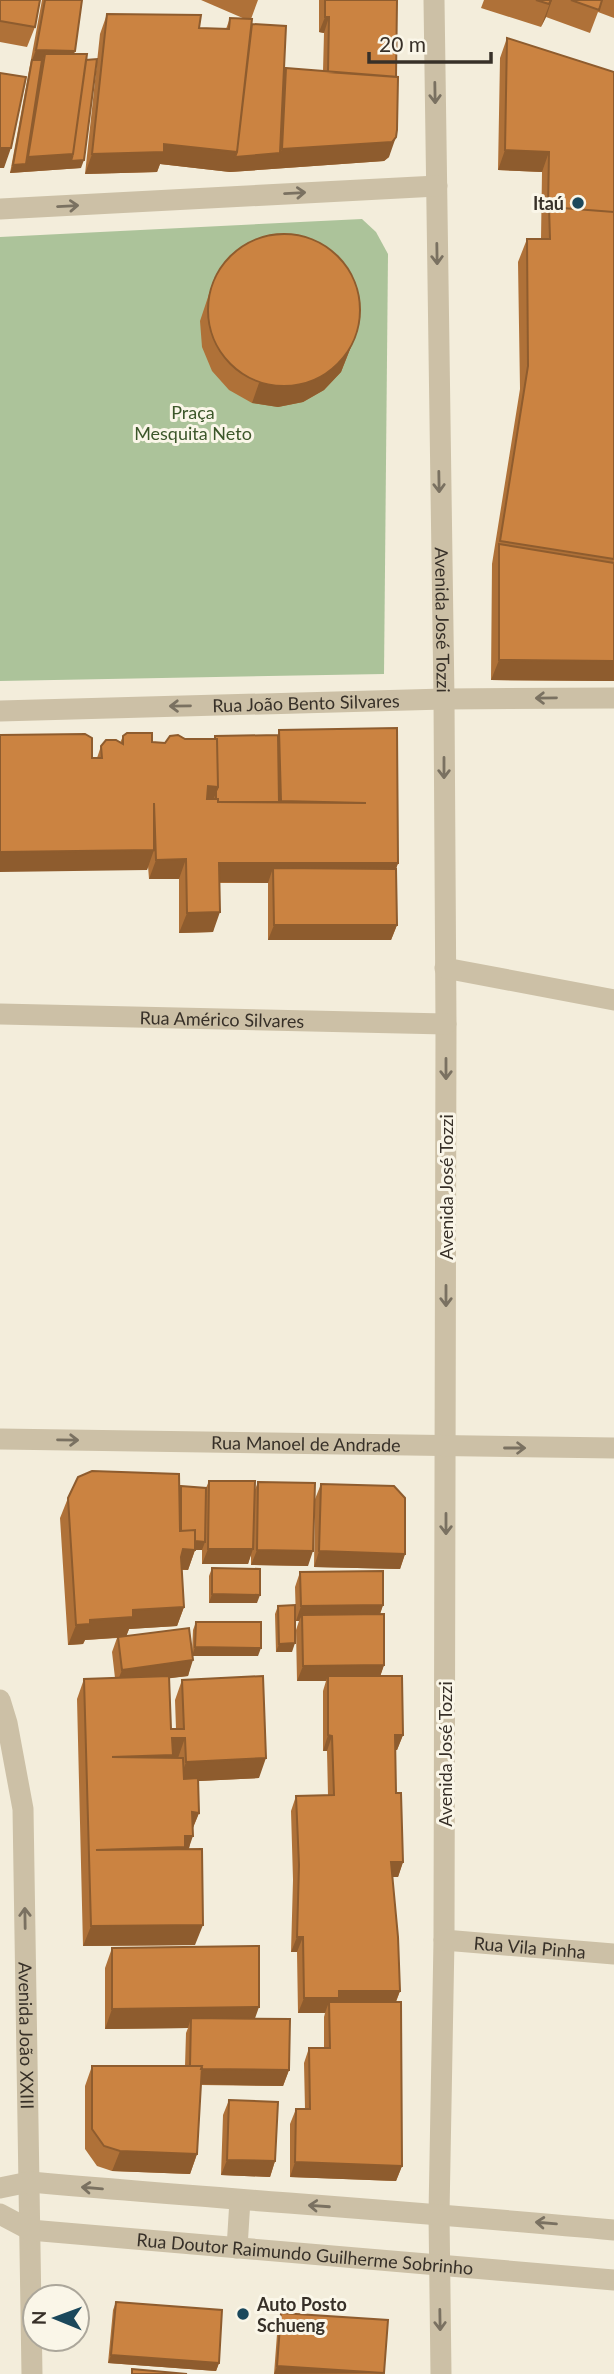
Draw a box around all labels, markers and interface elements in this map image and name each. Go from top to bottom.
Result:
scale bar [369,21,491,65]
text: 20 m [379,31,426,56]
one-way arrow [429,81,442,104]
one-way arrow [283,186,306,199]
place label: Itaú [533,192,564,214]
marker: Itaú [570,195,586,211]
one-way arrow [56,200,79,213]
one-way arrow [430,243,444,266]
park label: Praça Mesquita Neto [134,401,252,444]
one-way arrow [432,470,446,493]
street label: Avenida José Tozzi [431,547,455,693]
street label: Rua João Bento Silvares [212,689,400,716]
one-way arrow [535,691,558,705]
one-way arrow [168,700,191,713]
one-way arrow [437,756,451,779]
street label: Rua Américo Silvares [140,1006,305,1032]
one-way arrow [439,1057,453,1080]
street label: Avenida José Tozzi [435,1114,457,1260]
one-way arrow [439,1284,453,1307]
street label: Rua Manoel de Andrade [211,1431,401,1456]
one-way arrow [56,1433,79,1447]
one-way arrow [503,1441,526,1455]
one-way arrow [439,1512,453,1535]
street label: Avenida José Tozzi [434,1681,456,1827]
one-way arrow [18,1907,31,1930]
street label: Rua Vila Pinha [473,1931,587,1963]
street label: Avenida João XXIII [14,1962,39,2109]
one-way arrow [82,2181,104,2194]
one-way arrow [308,2199,331,2212]
one-way arrow [535,2217,558,2230]
street label: Rua Doutor Raimundo Guilherme Sobrinho [136,2228,474,2279]
north arrow [21,2283,91,2353]
place label: Auto Posto Schueng [256,2293,347,2336]
marker: Auto Posto Schueng [235,2306,251,2322]
one-way arrow [433,2308,447,2331]
text: N [27,2310,50,2325]

